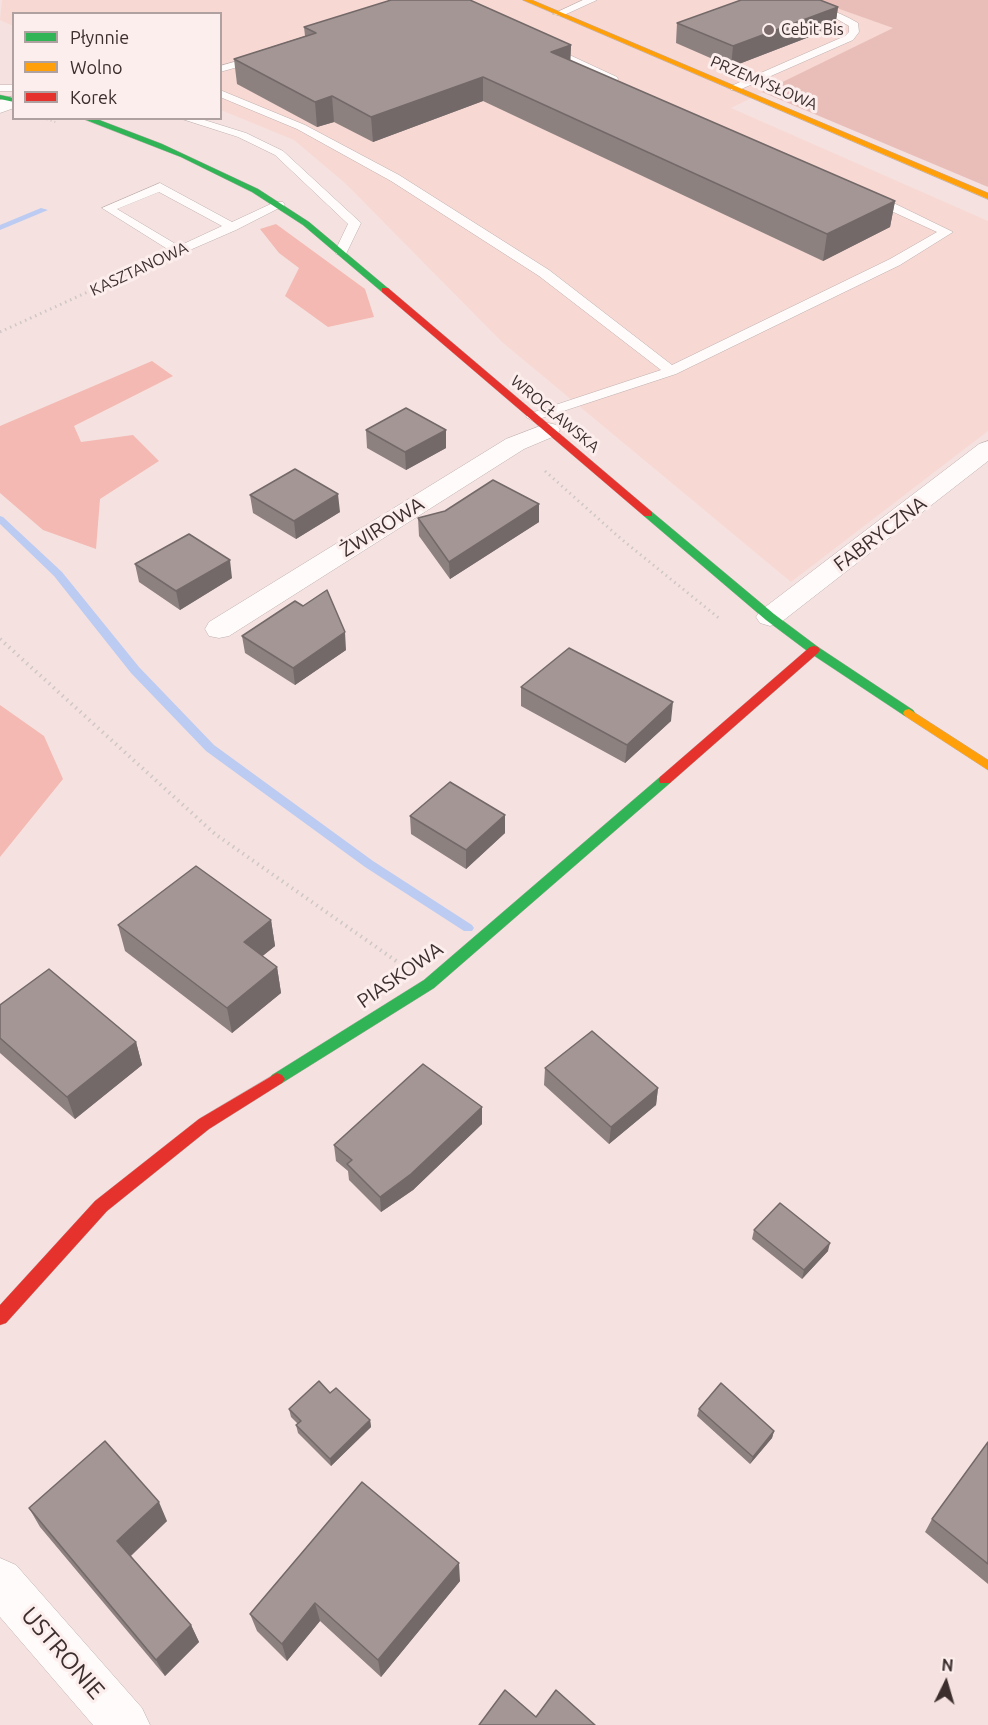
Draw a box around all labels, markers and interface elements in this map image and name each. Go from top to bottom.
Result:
legend [12,12,222,120]
place label: Cebit Bis [781,20,844,40]
marker: Cebit Bis [762,23,776,37]
text: Płynnie [70,27,129,47]
street label: PRZEMYSŁOWA [707,52,821,114]
text: Wolno [70,57,122,77]
text: Korek [70,87,117,107]
street label: KASZTANOWA [87,238,191,300]
street label: WROCŁAWSKA [507,371,603,457]
street label: FABRYCZNA [829,491,931,577]
street label: ŻWIROWA [336,492,428,562]
street label: PIASKOWA [352,937,448,1013]
street label: USTRONIE [15,1601,111,1705]
north arrow [916,1653,976,1713]
text: N [941,1656,954,1675]

